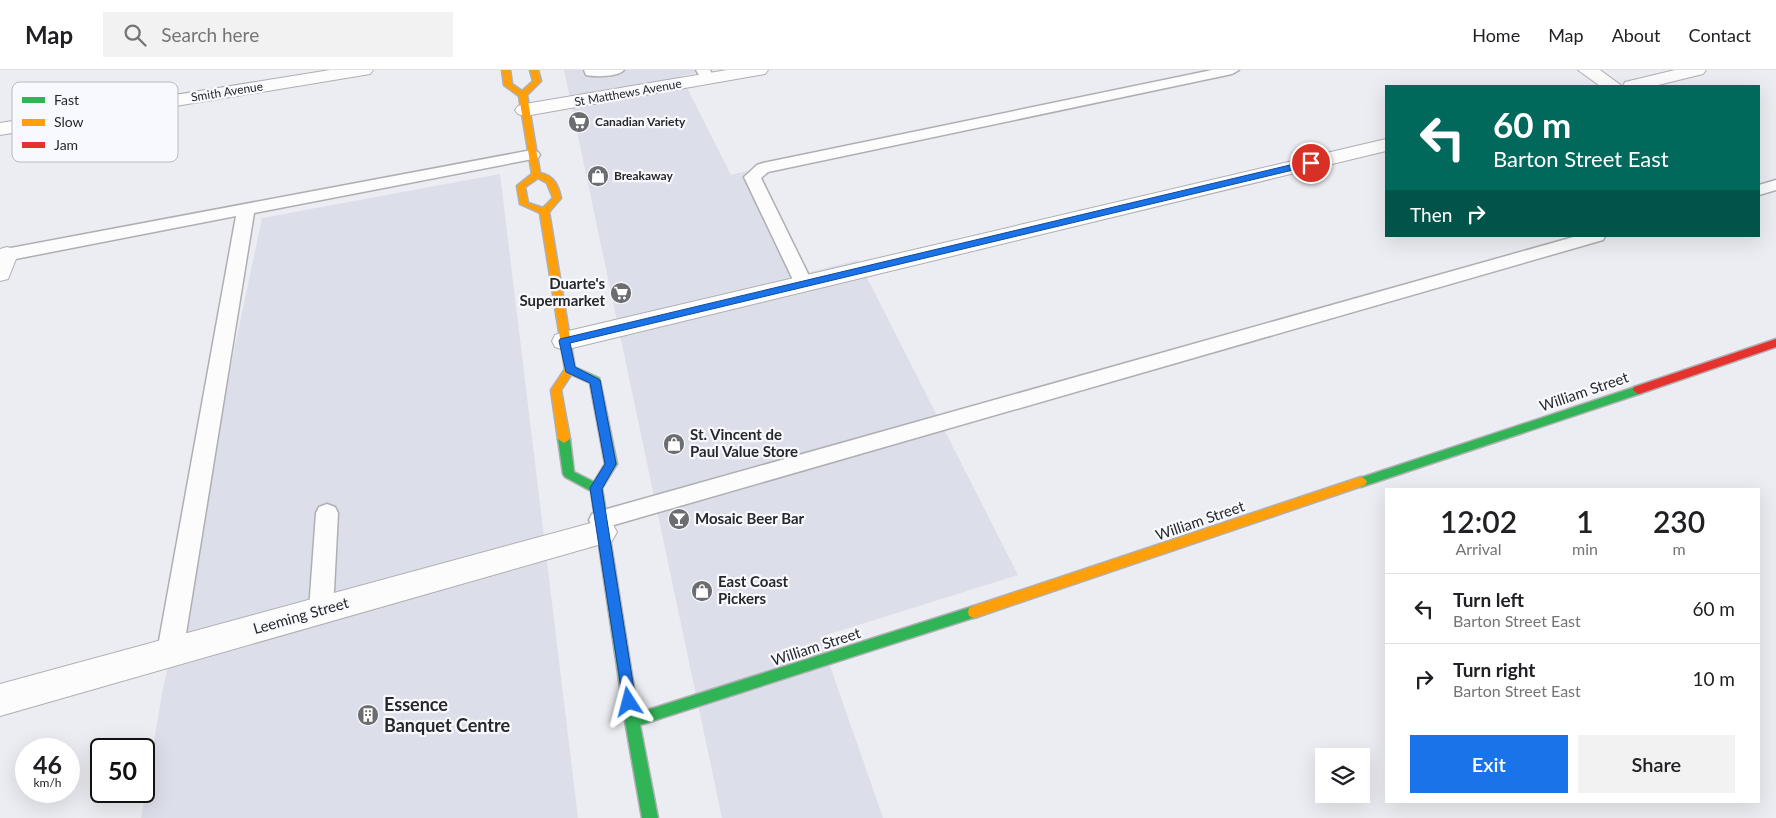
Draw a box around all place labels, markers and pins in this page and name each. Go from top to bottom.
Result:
supermarket icon: Canadian Variety [567,110,591,134]
place label: Canadian Variety [595,114,686,129]
pin [1290,142,1332,184]
shop icon: Breakaway [586,164,610,188]
place label: Breakaway [614,168,674,183]
place label: Duarte's Supermarket [519,274,605,309]
supermarket icon: Duarte's Supermarket [609,281,633,305]
place label: St. Vincent de Paul Value Store [690,425,798,460]
shop icon: St. Vincent de Paul Value Store [662,432,686,456]
bar icon: Mosaic Beer Bar [667,507,691,531]
place label: Mosaic Beer Bar [695,509,805,527]
place label: East Coast Pickers [718,572,789,607]
shop icon: East Coast Pickers [690,579,714,603]
place label: Essence Banquet Centre [384,693,510,736]
building icon: Essence Banquet Centre [356,703,380,727]

